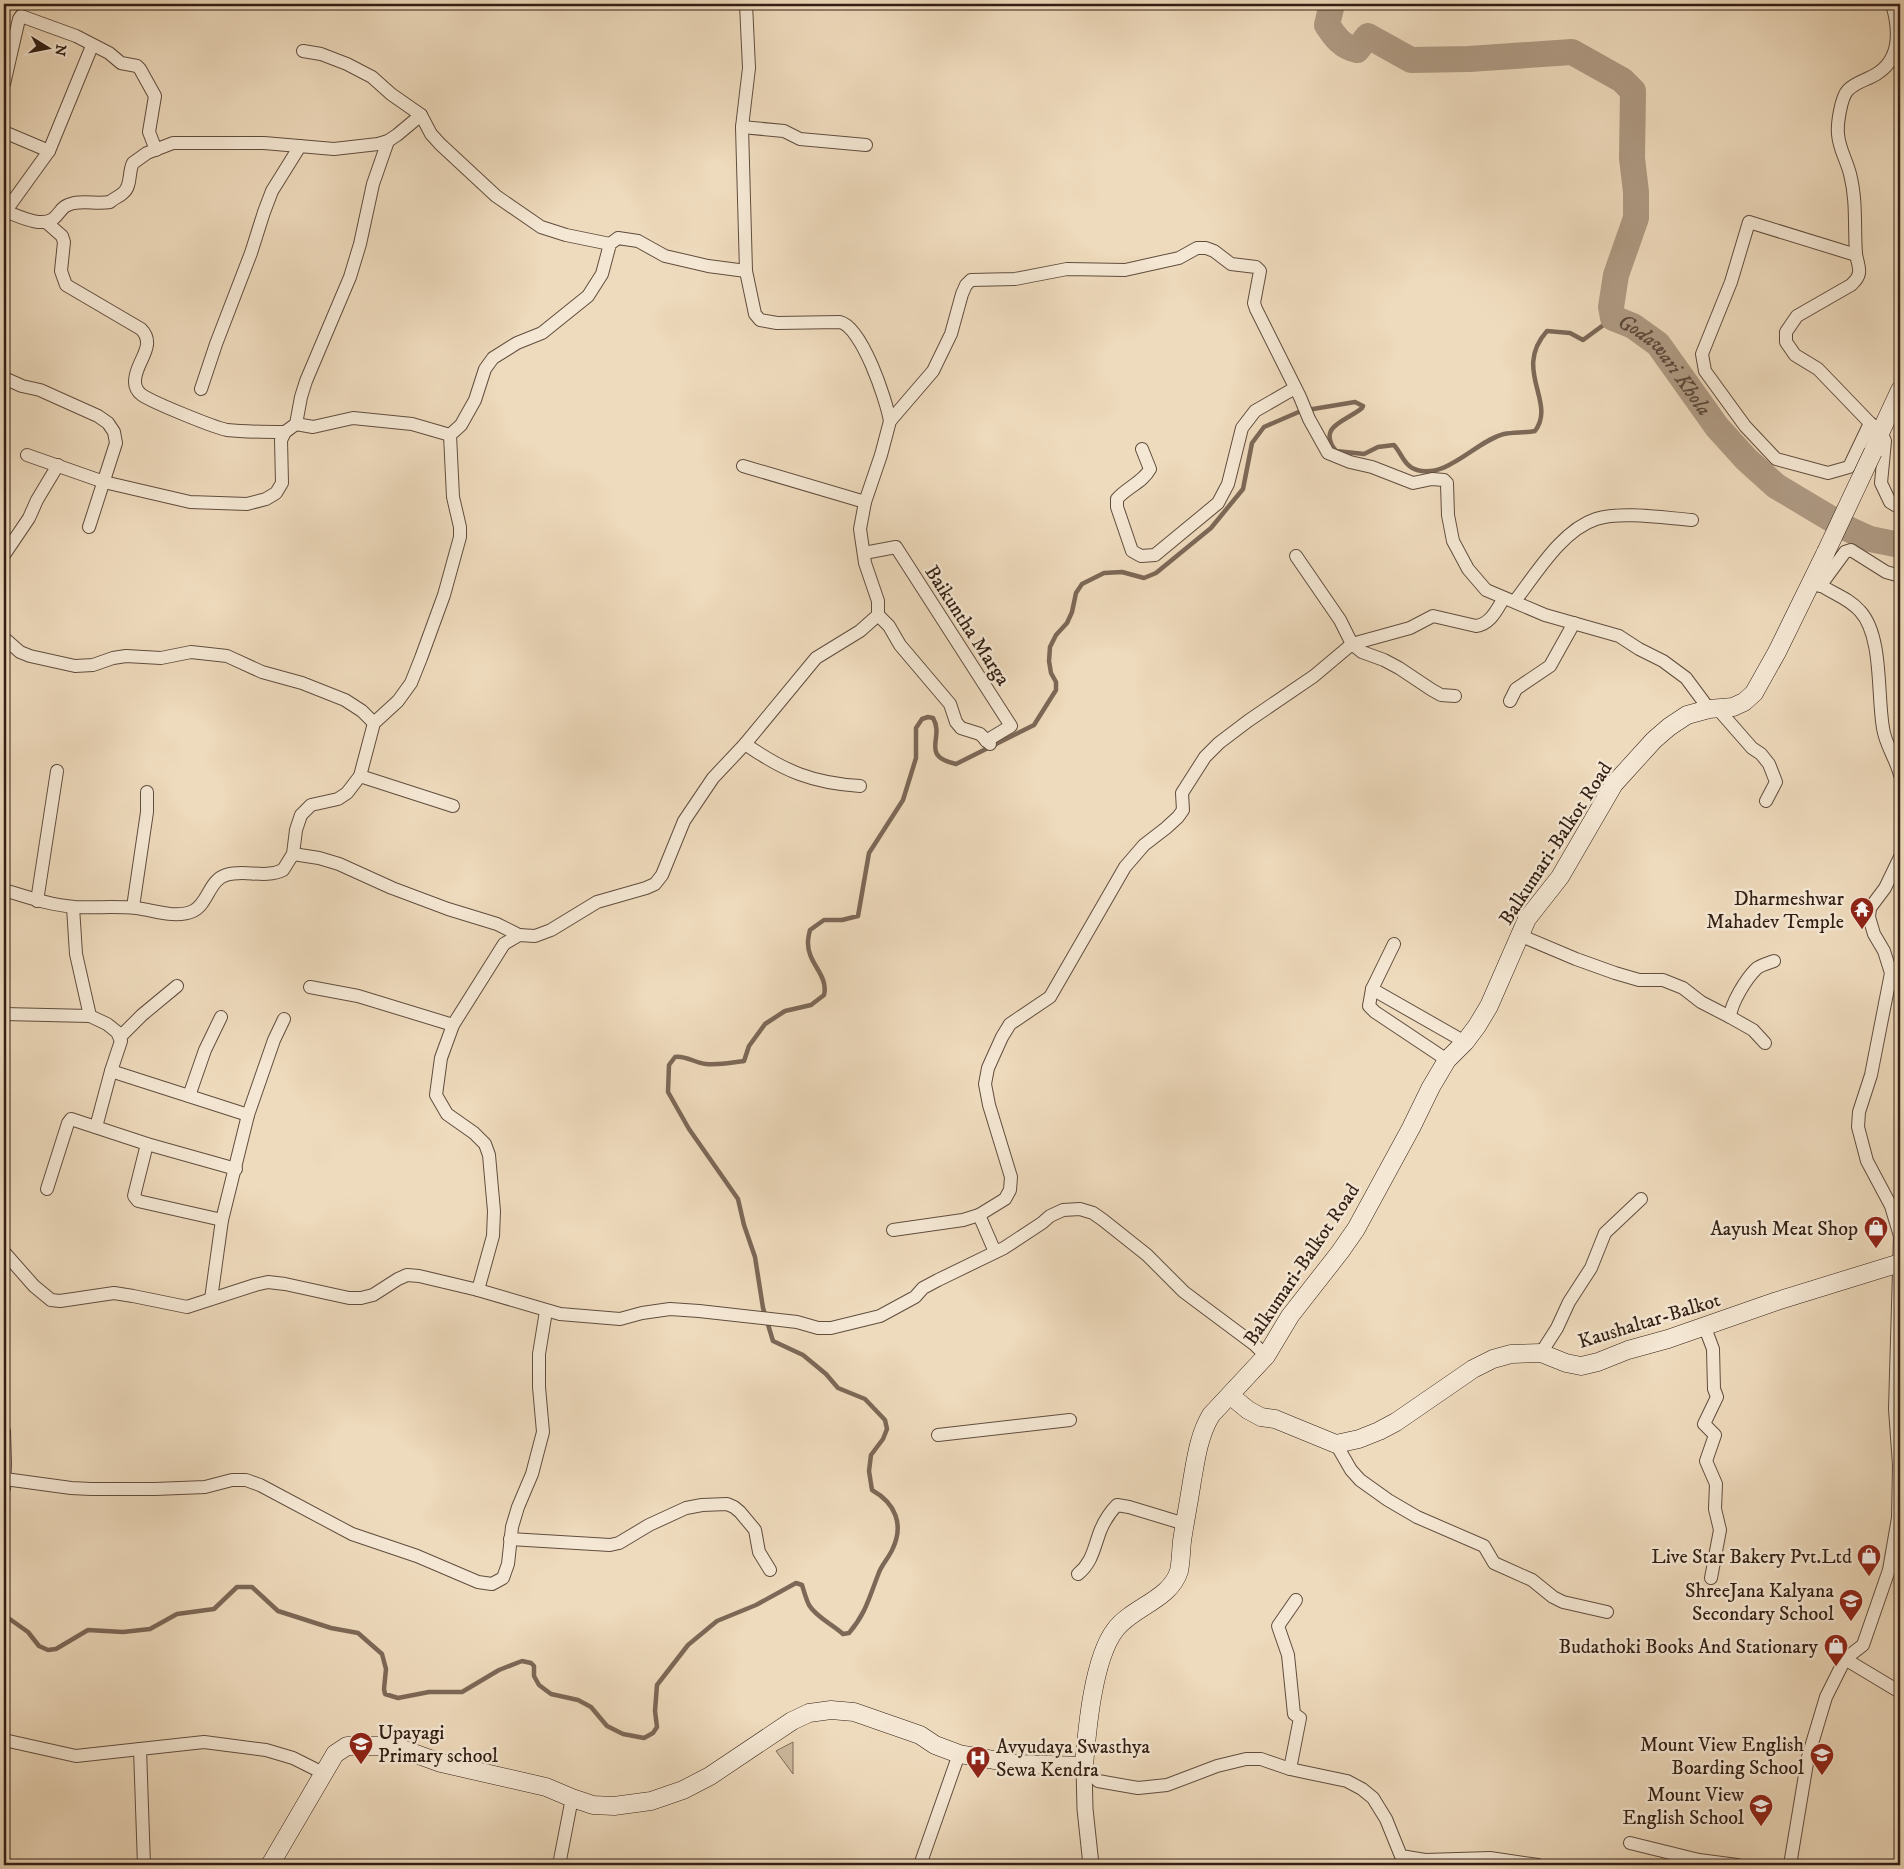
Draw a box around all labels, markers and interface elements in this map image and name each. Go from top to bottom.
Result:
north arrow [22,22,72,72]
text: N [50,43,70,58]
water label: Godawari Khola [1614,309,1717,421]
street label: Baikuntha Marga [919,561,1015,691]
street label: Balkumari-Balkot Road [1494,757,1618,930]
place label: Dharmeshwar Mahadev Temple [1706,887,1845,935]
temple icon: Dharmeshwar Mahadev Temple [1849,896,1875,930]
street label: Balkumari-Balkot Road [1239,1179,1366,1350]
shop icon: Aayush Meat Shop [1863,1215,1889,1249]
place label: Aayush Meat Shop [1710,1217,1858,1242]
street label: Kaushaltar-Balkot [1575,1288,1724,1355]
shop icon: Live Star Bakery Pvt.Ltd [1856,1543,1882,1577]
place label: Live Star Bakery Pvt.Ltd [1651,1545,1852,1570]
place label: ShreeJana Kalyana Secondary School [1685,1579,1835,1627]
school or university icon: ShreeJana Kalyana Secondary School [1838,1588,1864,1622]
shop icon: Budathoki Books And Stationary [1823,1633,1849,1667]
place label: Budathoki Books And Stationary [1558,1635,1818,1660]
place label: Upayagi Primary school [378,1721,498,1769]
school or university icon: Upayagi Primary school [348,1731,374,1765]
place label: Mount View English Boarding School [1640,1733,1805,1781]
place label: Avyudaya Swasthya Sewa Kendra [996,1735,1150,1783]
school or university icon: Mount View English Boarding School [1809,1742,1835,1776]
hospital icon: Avyudaya Swasthya Sewa Kendra [965,1745,991,1779]
place label: Mount View English School [1622,1783,1744,1831]
school or university icon: Mount View English School [1748,1793,1774,1827]

